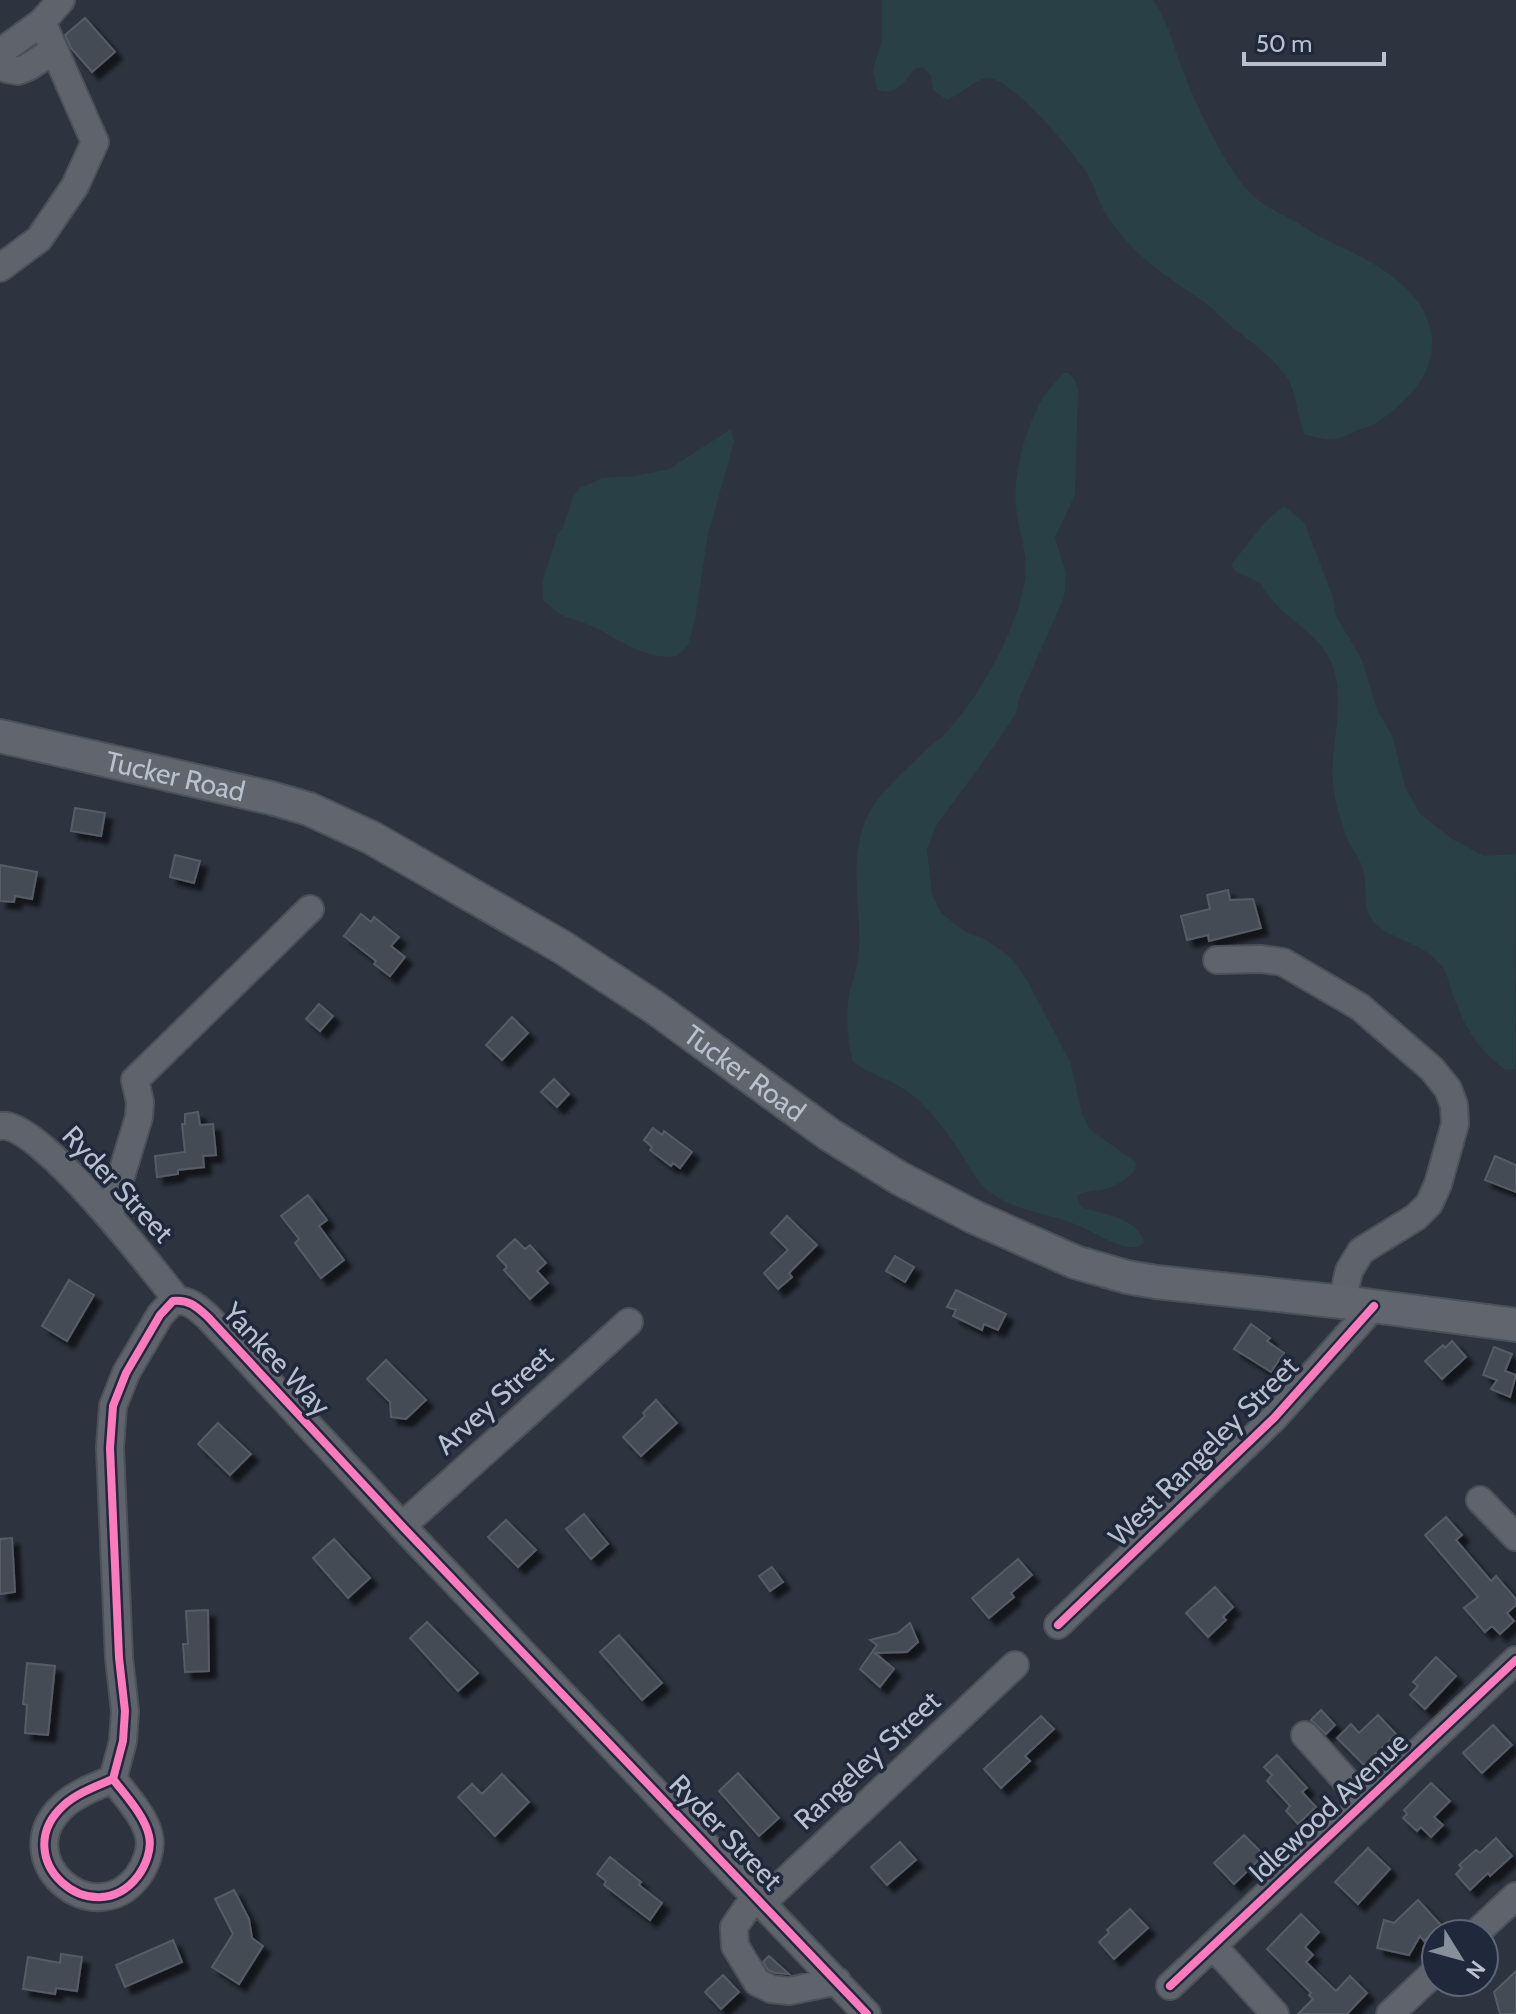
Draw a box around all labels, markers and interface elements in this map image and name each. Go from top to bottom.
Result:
scale bar [1244,16,1384,66]
text: 50 m [1256,29,1312,58]
street label: Tucker Road [102,744,249,809]
street label: Tucker Road [677,1017,812,1129]
street label: Ryder Street [55,1118,181,1250]
street label: Yankee Way [215,1295,338,1423]
street label: Arvey Street [428,1338,560,1462]
street label: West Rangeley Street [1101,1349,1305,1553]
street label: Rangeley Street [787,1684,947,1836]
street label: Idlewood Avenue [1242,1725,1414,1889]
street label: Ryder Street [663,1767,789,1897]
north arrow [1420,1918,1500,1998]
text: N [1460,1955,1491,1984]

